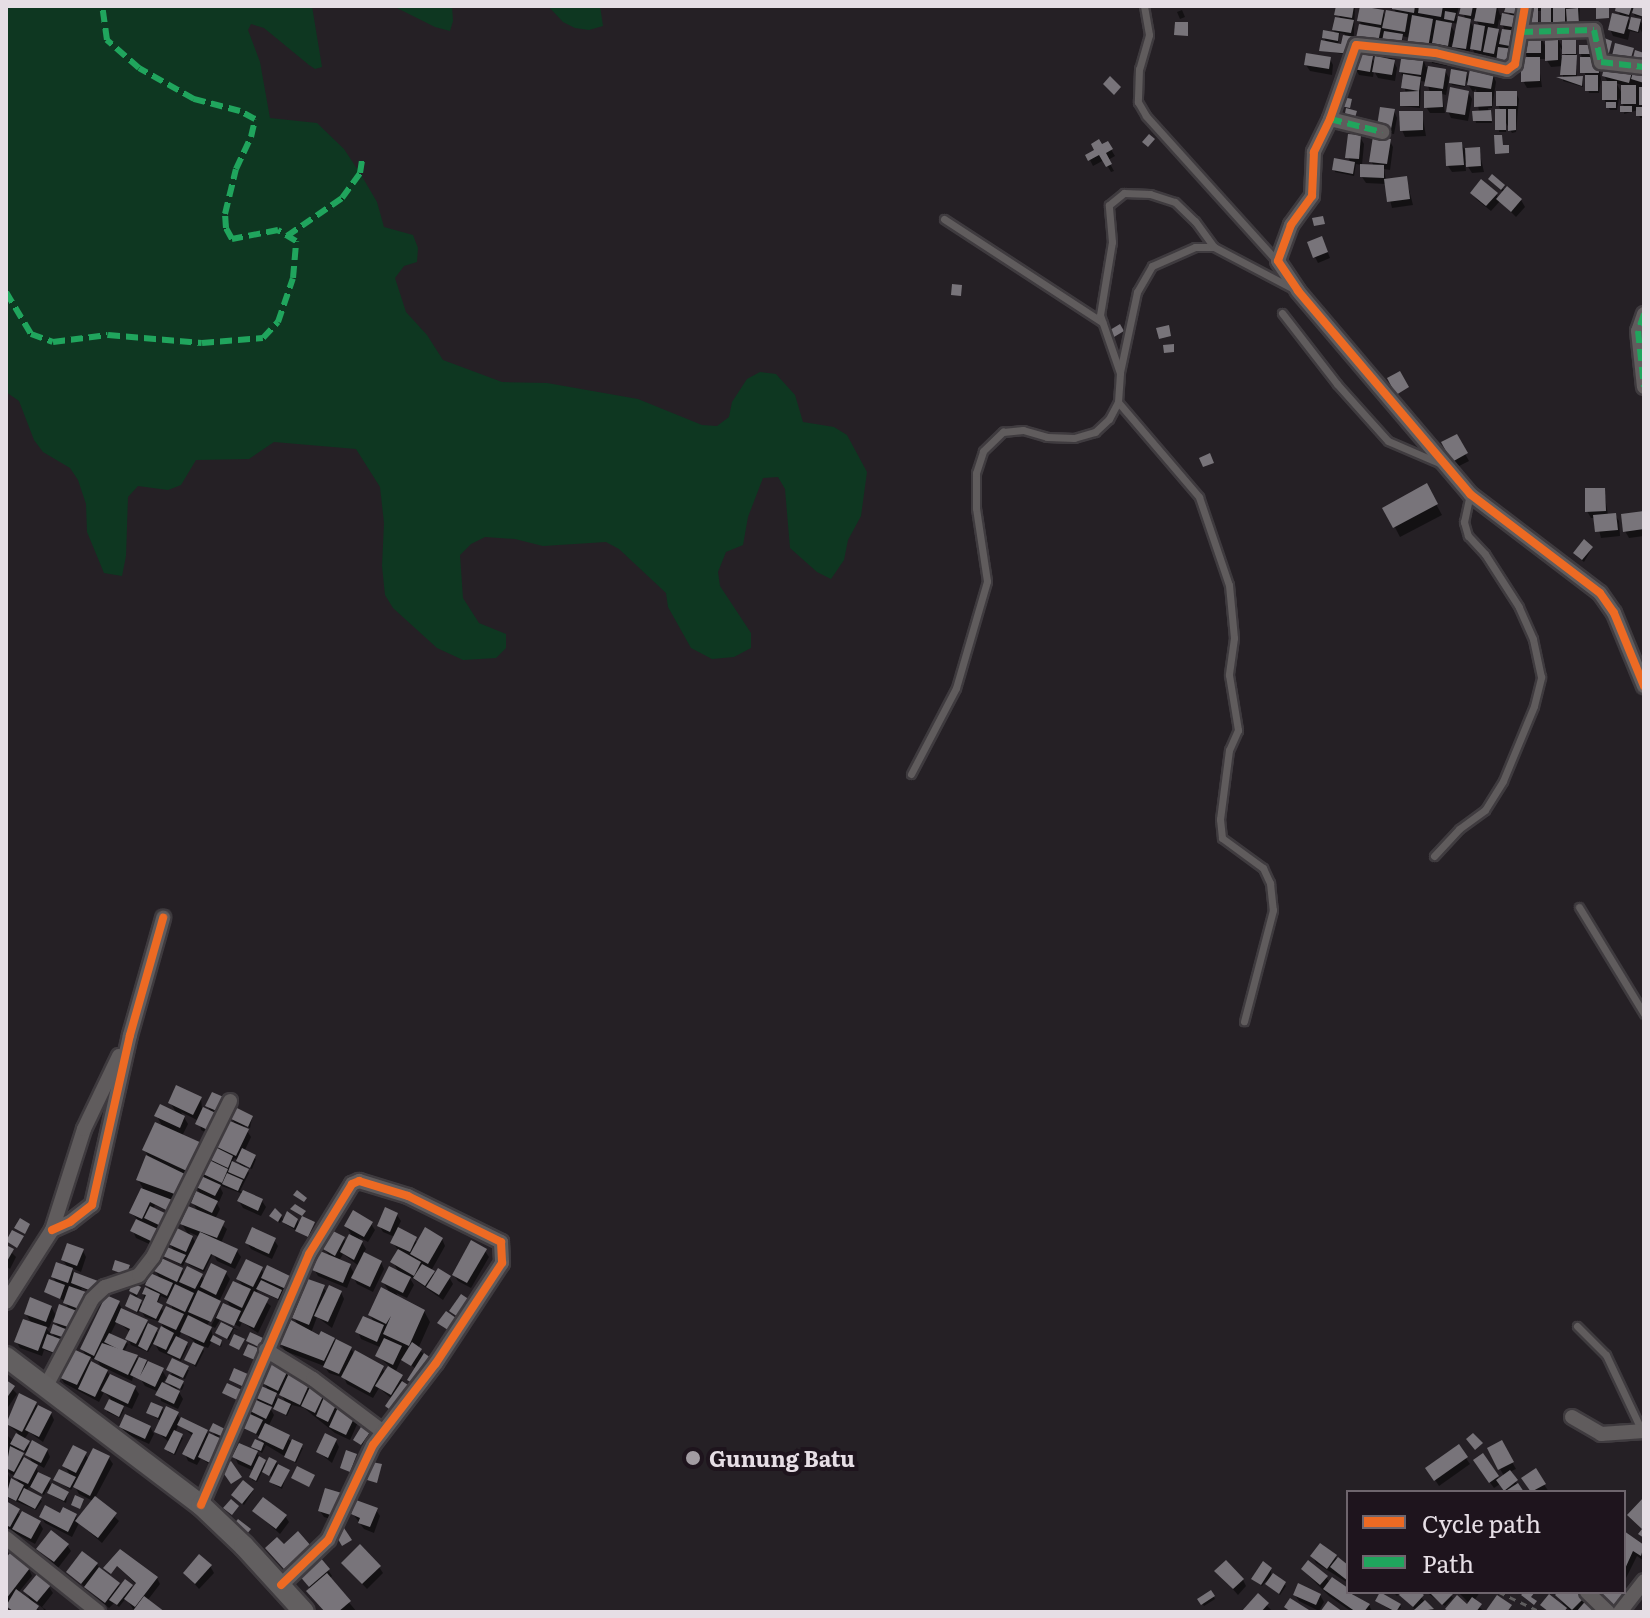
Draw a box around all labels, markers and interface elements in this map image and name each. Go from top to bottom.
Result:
place label: Gunung Batu [709,1445,855,1471]
marker: Gunung Batu [684,1449,702,1467]
legend [1346,1490,1626,1594]
text: Cycle path [1422,1505,1541,1540]
text: Path [1422,1545,1474,1580]

